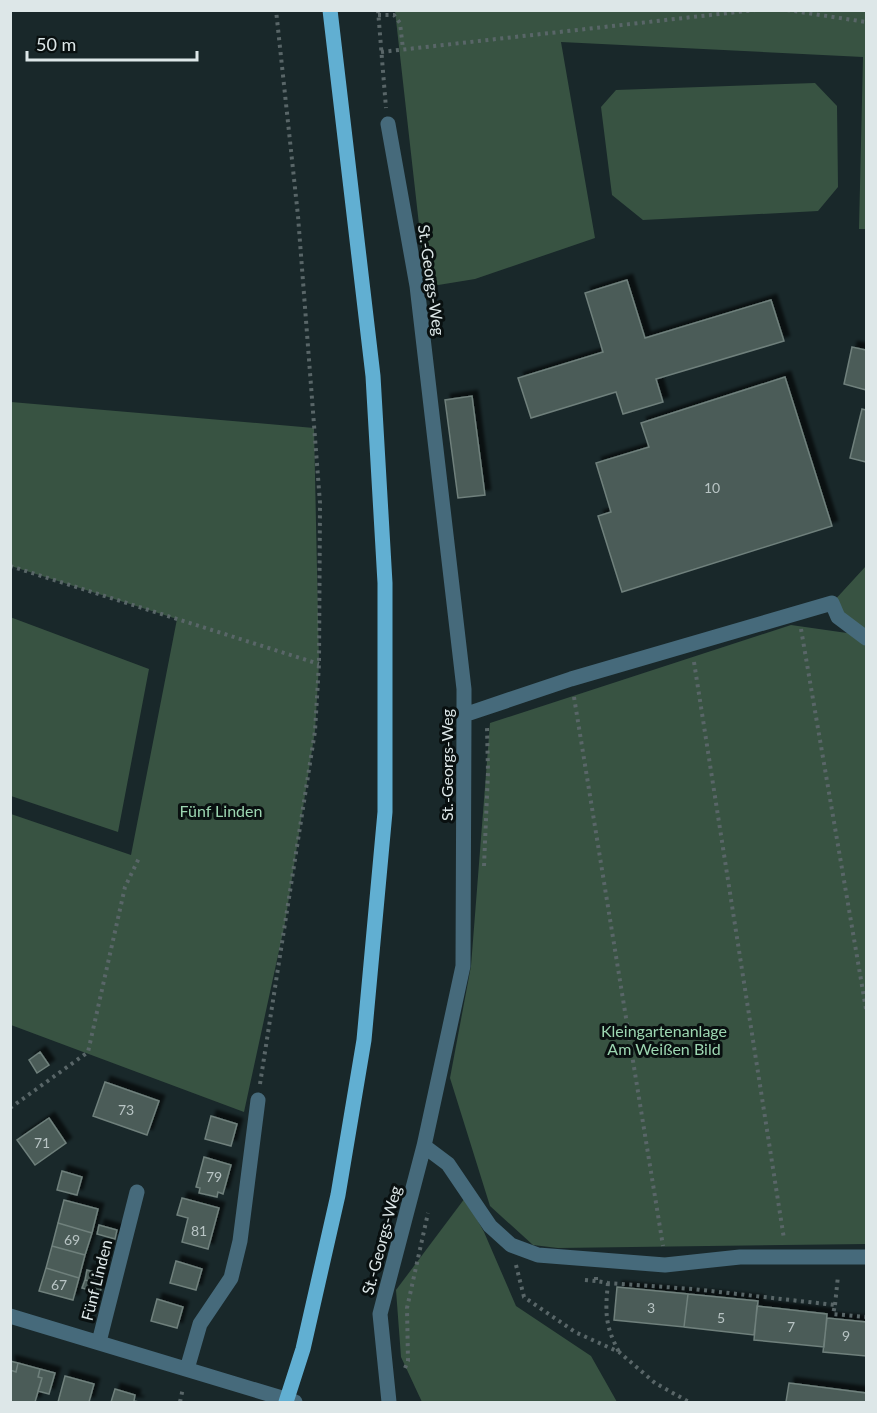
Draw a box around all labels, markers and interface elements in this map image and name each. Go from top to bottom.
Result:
scale bar [27,24,196,62]
text: 50 m [36,33,76,55]
street label: St.-Georgs-Weg [415,223,449,337]
house number: 10 [704,479,720,496]
street label: St.-Georgs-Weg [437,709,456,821]
park label: Fünf Linden [180,801,262,820]
park label: Kleingartenanlage Am Weißen Bild [601,1021,727,1058]
house number: 73 [118,1101,134,1118]
house number: 71 [34,1134,50,1151]
house number: 79 [206,1168,222,1185]
street label: St.-Georgs-Weg [357,1184,405,1296]
house number: 81 [191,1222,207,1239]
house number: 69 [64,1231,80,1248]
street label: Fünf Linden [77,1237,115,1323]
house number: 67 [51,1276,67,1293]
house number: 3 [647,1299,655,1316]
house number: 5 [717,1309,725,1326]
house number: 7 [787,1318,795,1335]
house number: 9 [842,1327,850,1344]

